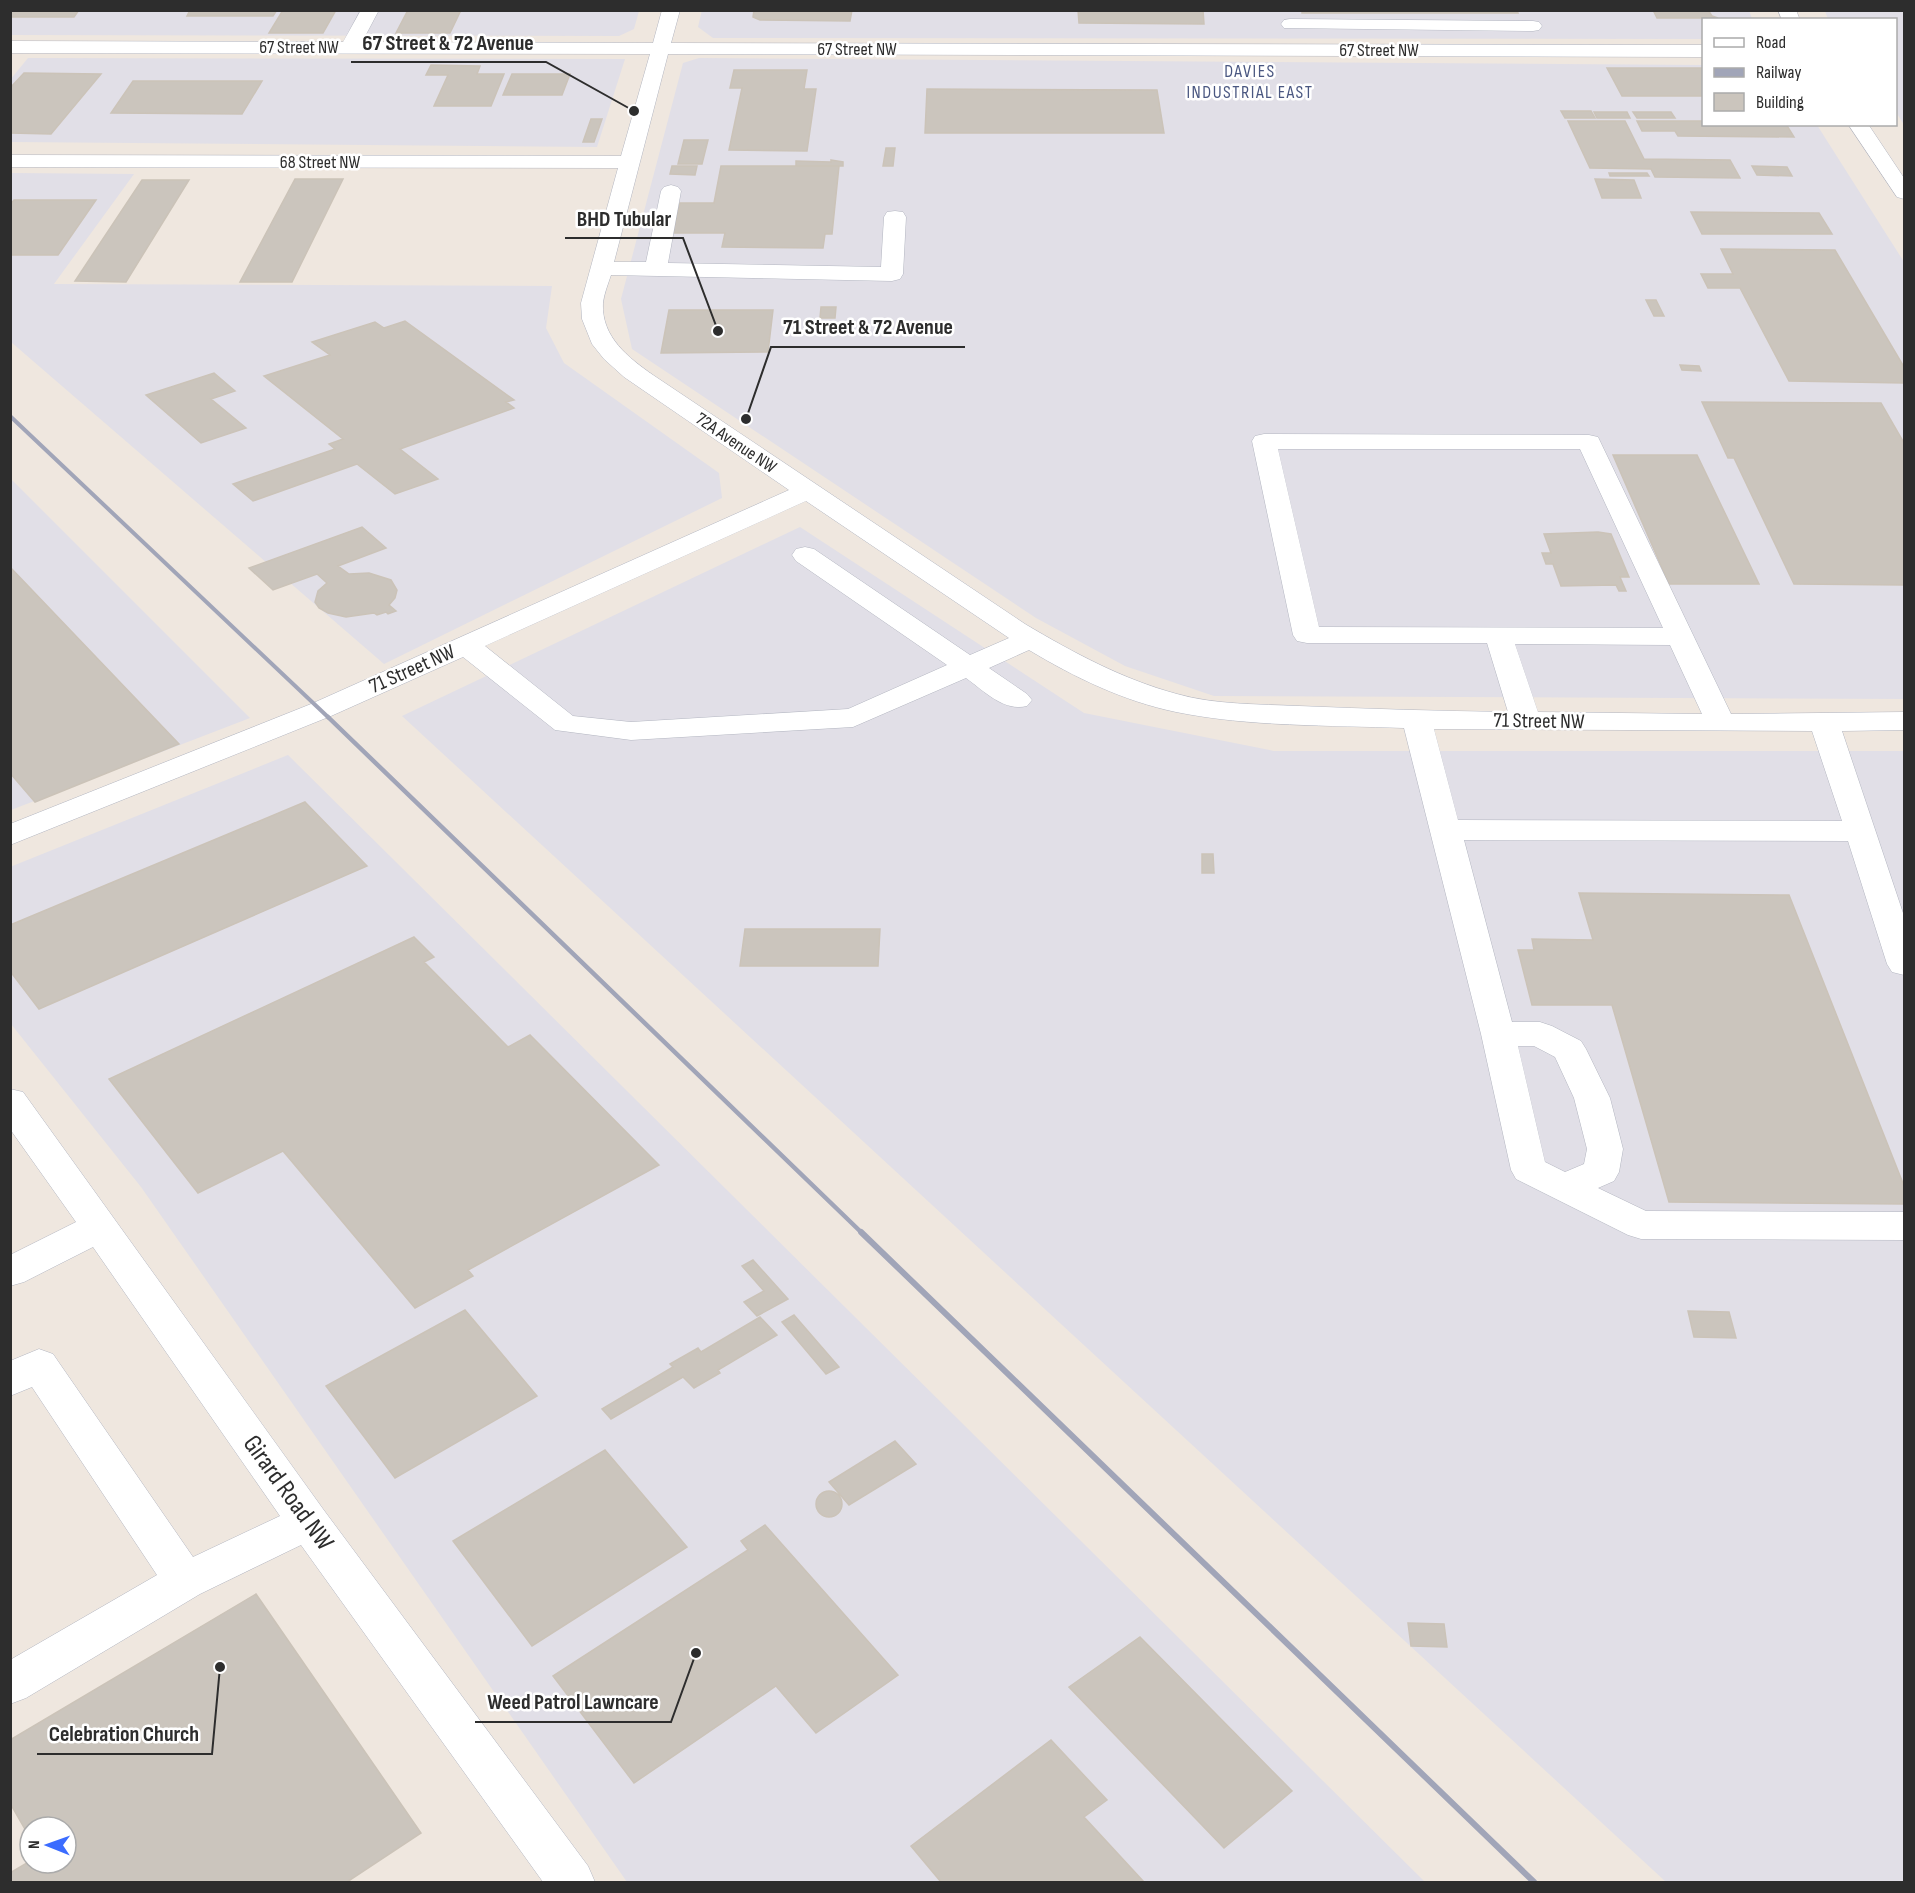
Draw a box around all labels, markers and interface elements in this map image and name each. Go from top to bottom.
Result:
legend [1702,18,1897,126]
callout: 67 Street & 72 Avenue [351,22,546,62]
text: 67 Street & 72 Avenue [362,30,534,57]
text: Road [1756,32,1786,53]
street label: 67 Street NW [259,37,339,58]
street label: 67 Street NW [817,39,897,60]
street label: 67 Street NW [1339,40,1419,61]
district label: DAVIES INDUSTRIAL EAST [1186,61,1314,103]
text: Railway [1756,62,1801,83]
text: Building [1756,92,1804,113]
street label: 68 Street NW [280,152,360,173]
callout: BHD Tubular [565,198,683,238]
text: BHD Tubular [577,206,671,233]
callout: 71 Street & 72 Avenue [771,307,965,347]
text: 71 Street & 72 Avenue [783,314,953,341]
street label: 72A Avenue NW [692,408,781,478]
street label: 71 Street NW [365,639,459,699]
street label: 71 Street NW [1493,708,1585,734]
street label: Girard Road NW [236,1429,340,1557]
callout: Weed Patrol Lawncare [475,1682,671,1722]
text: Weed Patrol Lawncare [487,1689,659,1716]
callout: Celebration Church [37,1714,212,1754]
text: Celebration Church [49,1721,199,1748]
north arrow [18,1815,78,1875]
text: N [25,1840,44,1849]

